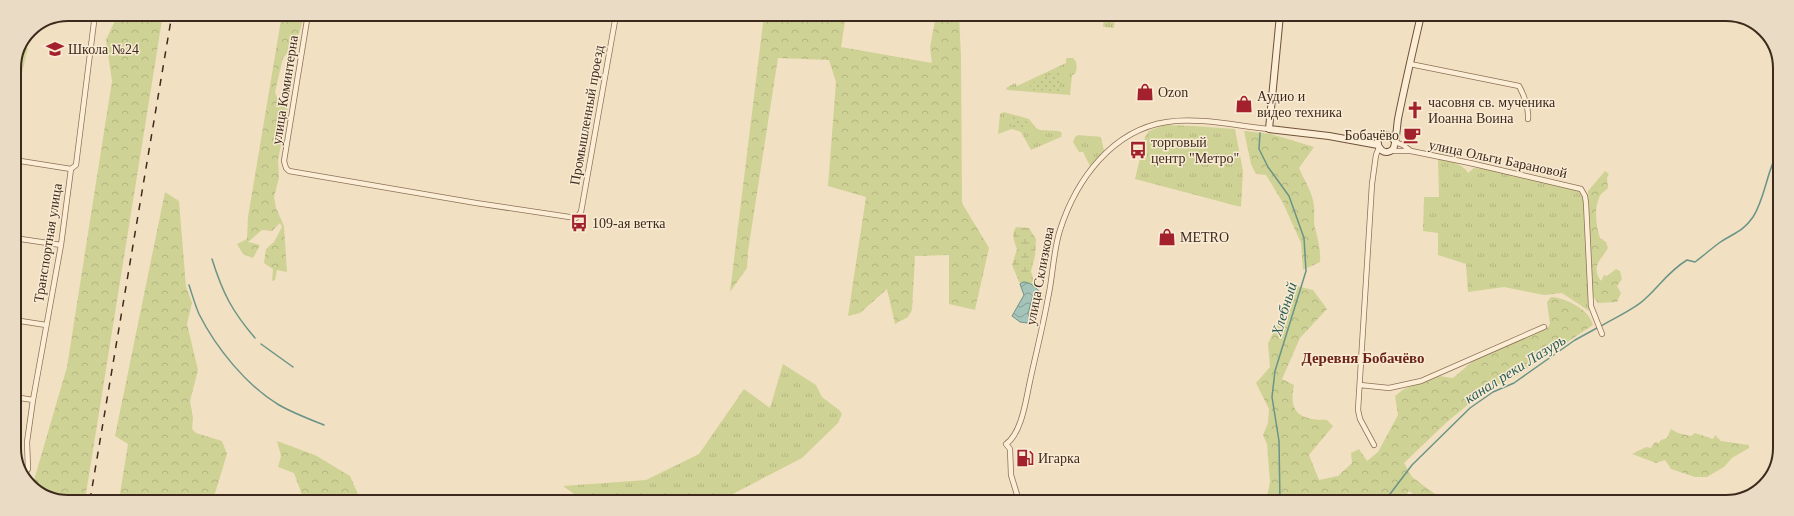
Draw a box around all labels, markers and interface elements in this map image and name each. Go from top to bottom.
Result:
street label: улица Коминтерна [269,34,301,146]
school or university icon: Школа №24 [45,39,65,59]
place label: Школа №24 [68,42,139,57]
street label: Промышленный проезд [567,44,607,186]
shop icon: Ozon [1135,82,1155,102]
place label: Ozon [1158,85,1188,100]
place label: Аудио и видео техника [1257,89,1343,120]
shop icon: Аудио и видео техника [1234,94,1254,114]
place label: часовня св. мученика Иоанна Воина [1428,95,1556,126]
church icon: часовня св. мученика Иоанна Воина [1405,100,1425,120]
cafe icon: Бобачёво [1402,125,1422,145]
place label: Бобачёво [1344,128,1399,143]
place label: торговый центр "Метро" [1151,135,1239,166]
street label: улица Ольги Барановой [1427,137,1569,181]
bus stop icon: торговый центр "Метро" [1128,140,1148,160]
street label: Транспортная улица [31,182,65,304]
bus stop icon: 109-ая ветка [569,213,589,233]
place label: 109-ая ветка [592,216,666,231]
street label: улица Склизкова [1023,225,1057,326]
shop icon: METRO [1157,227,1177,247]
place label: METRO [1180,230,1229,245]
water label: Хлебный [1268,280,1300,339]
water label: канал реки Лазурь [1462,331,1569,407]
district label: Деревня Бобачёво [1301,350,1425,366]
fuel station icon: Игарка [1015,448,1035,468]
place label: Игарка [1038,451,1081,466]

